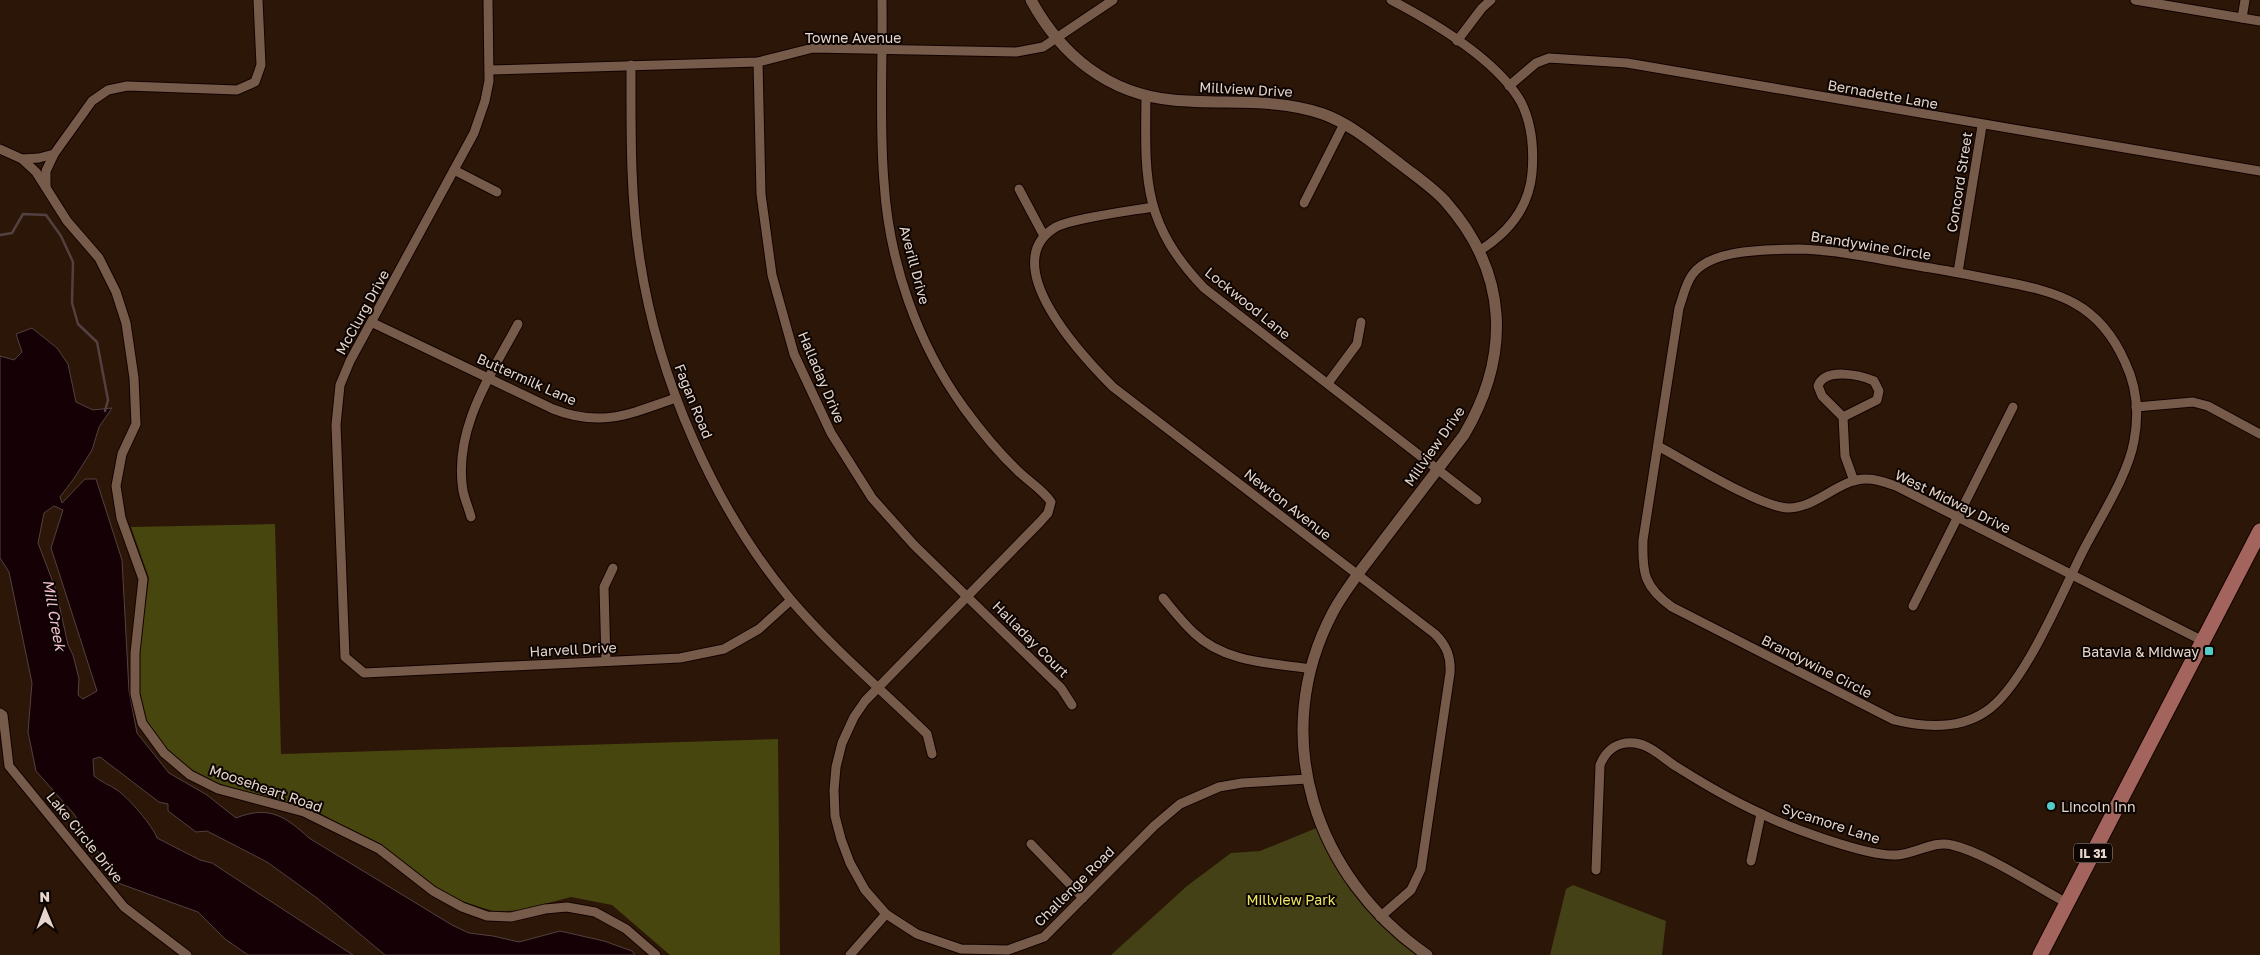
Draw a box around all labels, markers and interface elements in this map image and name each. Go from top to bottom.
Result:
street label: Towne Avenue [805,29,901,46]
street label: Bernadette Lane [1827,76,1939,112]
street label: Millview Drive [1199,78,1293,100]
street label: Concord Street [1943,131,1975,233]
street label: Averill Drive [896,224,934,306]
street label: Brandywine Circle [1809,227,1933,263]
street label: Lockwood Lane [1202,263,1294,343]
street label: McClurg Drive [332,267,392,357]
street label: Halladay Drive [795,329,849,425]
street label: Buttermilk Lane [475,349,579,409]
street label: Fagan Road [671,361,717,441]
street label: Millview Drive [1400,403,1468,489]
street label: Newton Avenue [1241,465,1335,543]
street label: West Midway Drive [1892,466,2014,536]
water label: Mill Creek [40,578,70,654]
street label: Halladay Court [989,597,1073,681]
street label: Brandywine Circle [1759,631,1875,701]
street label: Harvell Drive [529,638,617,660]
place label: Batavia & Midway [2082,643,2199,660]
marker: Batavia & Midway [2203,645,2215,657]
street label: Mooseheart Road [207,761,325,815]
street label: Lake Circle Drive [43,788,127,886]
place label: Lincoln Inn [2061,798,2136,815]
street label: Sycamore Lane [1780,799,1882,847]
marker: Lincoln Inn [2045,800,2057,812]
street label: Challenge Road [1030,842,1118,930]
road number: IL 31 [2074,844,2112,862]
north arrow [20,885,70,935]
text: N [39,888,50,905]
park label: Millview Park [1246,891,1336,908]

